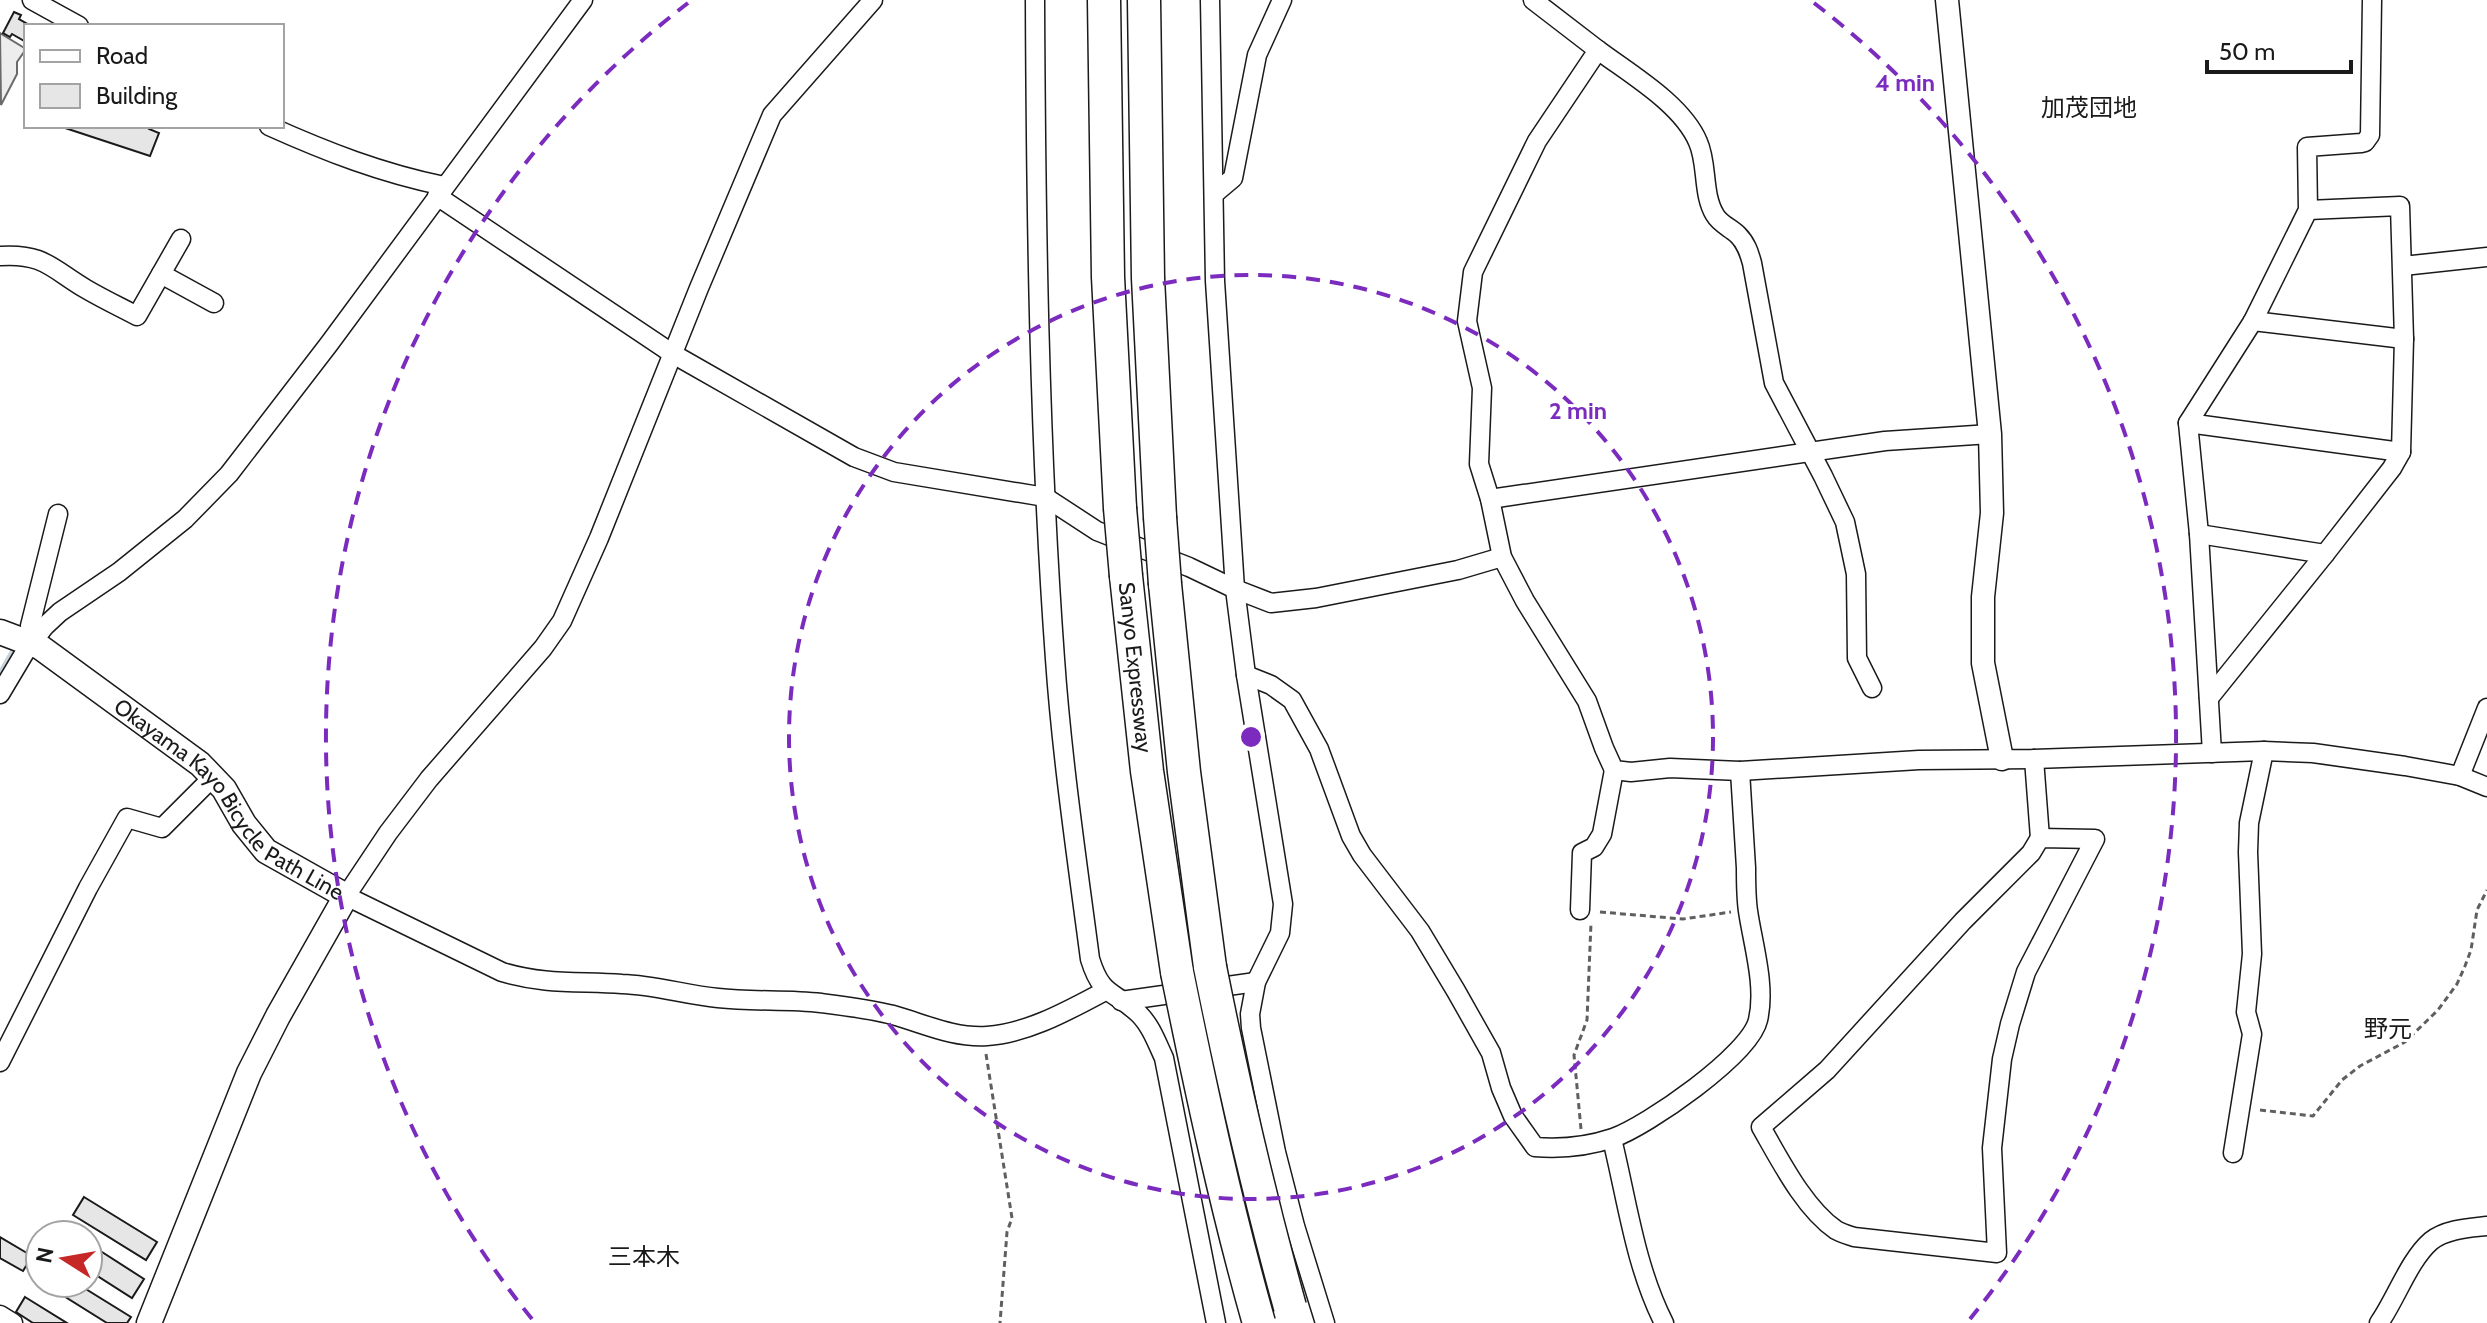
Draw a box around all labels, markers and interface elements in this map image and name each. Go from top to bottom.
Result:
legend [24,24,284,128]
scale bar [2207,24,2351,74]
text: 50 m [2219,37,2275,66]
text: Road [96,41,148,70]
text: 4 min [1875,68,1935,97]
text: Building [96,81,178,110]
district label: 加茂団地 [2041,93,2137,122]
text: 2 min [1549,396,1607,425]
street label: Sanyo Expressway [1113,581,1158,754]
street label: Okayama Kayo Bicycle Path Line [109,692,349,905]
centre of rings [1237,723,1265,751]
district label: 野元 [2364,1014,2412,1043]
north arrow [24,1219,104,1299]
district label: 三本木 [608,1242,680,1271]
text: N [30,1245,60,1265]

